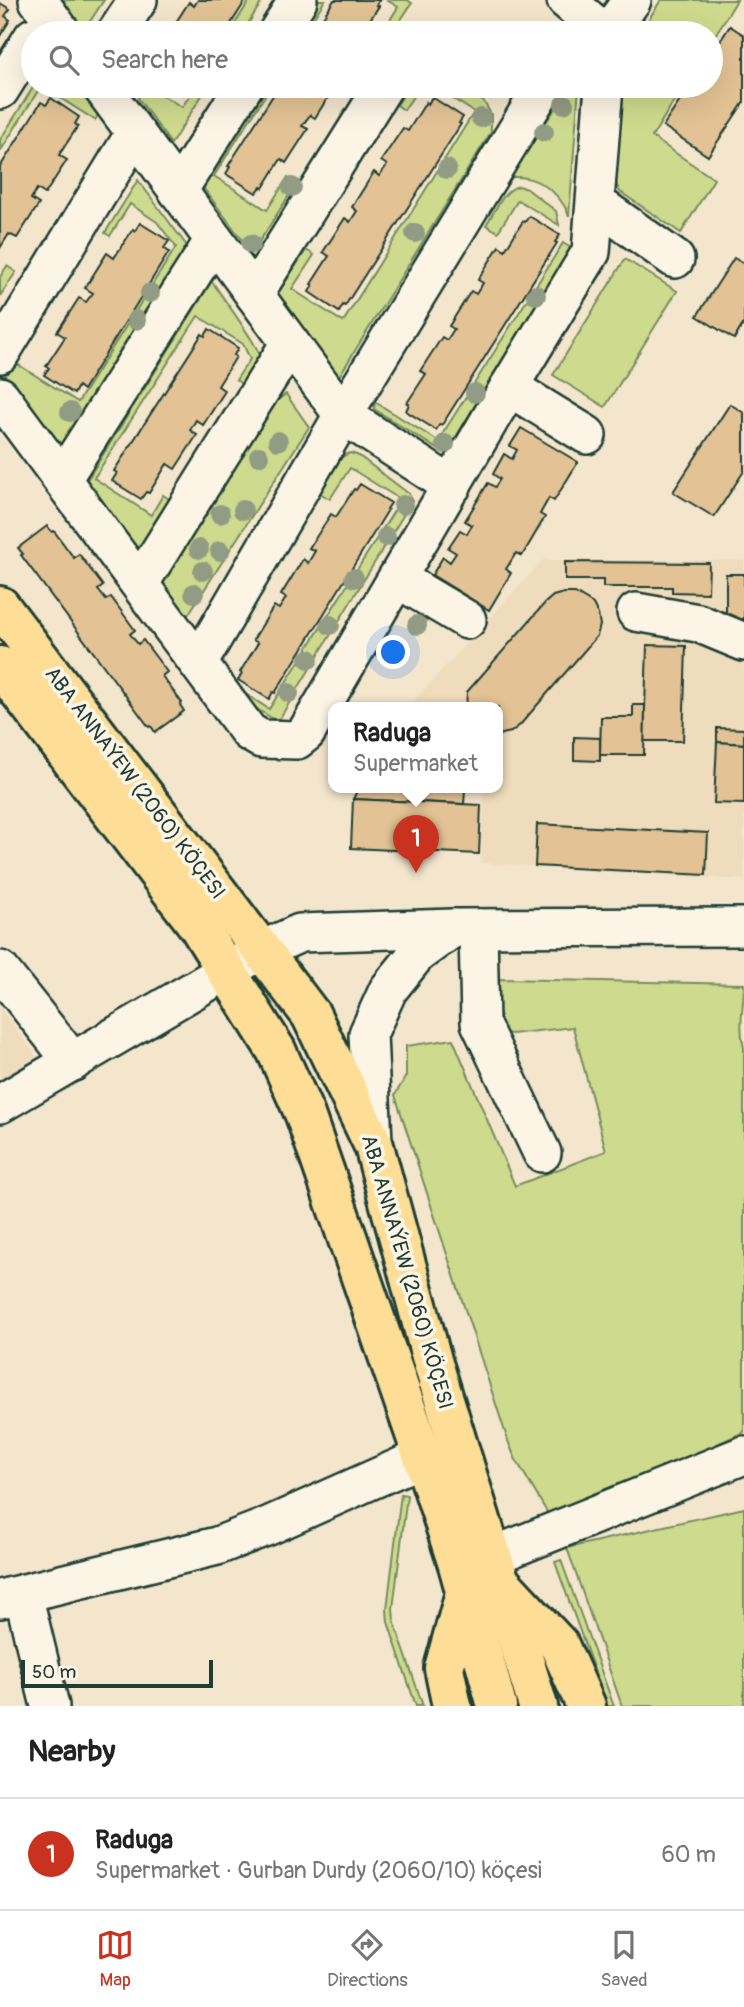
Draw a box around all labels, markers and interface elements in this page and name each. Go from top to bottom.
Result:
search box [21,21,723,98]
icon: search [45,41,83,79]
text: Search here [101,44,228,76]
your location [376,635,410,669]
street label: ABA ANNAÝEW (2060) KÖÇESI [39,661,231,905]
popup [328,702,503,793]
text: Raduga [353,717,431,749]
text: Supermarket [353,749,478,778]
pin: 1 [393,815,439,873]
street label: ABA ANNAÝEW (2060) KÖÇESI [355,1132,459,1412]
scale bar [21,1657,214,1689]
text: 50 m [32,1660,76,1684]
text: Nearby [28,1733,115,1770]
text: Raduga [95,1824,173,1856]
text: 1 [47,1840,56,1869]
text: 60 m [661,1840,716,1869]
text: Supermarket · Gurban Durdy (2060/10) köçesi [95,1856,542,1885]
tab: Map [96,1926,134,1992]
tab: Directions [327,1926,408,1992]
tab: Saved [600,1926,648,1992]

